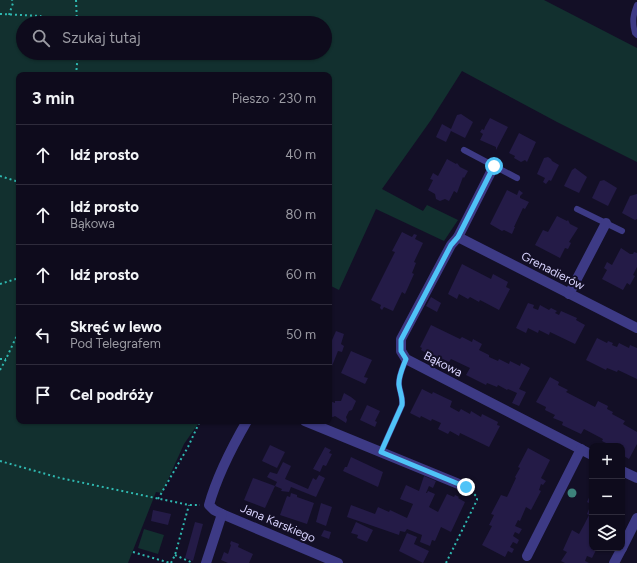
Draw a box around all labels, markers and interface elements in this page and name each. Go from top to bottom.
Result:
search box [16,16,332,60]
icon: search [30,27,52,49]
text: Szukaj tutaj [62,29,141,47]
text: 3 min [32,88,74,108]
text: Pieszo · 230 m [232,91,316,106]
icon: ahead [32,144,54,166]
text: Idź prosto [70,146,139,164]
text: 40 m [285,147,316,162]
route start [485,157,503,175]
text: Idź prosto [70,198,139,216]
icon: ahead [32,204,54,226]
text: 80 m [285,207,316,222]
text: Bąkowa [70,216,115,231]
street label: Grenadierów [519,249,588,293]
icon: ahead [32,264,54,286]
text: Idź prosto [70,266,139,284]
text: 60 m [286,267,316,282]
text: Skręć w lewo [70,318,162,336]
icon: left [32,324,54,346]
text: 50 m [286,327,316,342]
text: Pod Telegrafem [70,336,161,351]
street label: Bąkowa [421,348,465,380]
icon: arrive [32,384,54,406]
text: Cel podróży [70,386,153,404]
map controls [589,443,625,551]
button: + [589,443,625,479]
route end [457,478,475,496]
button: − [589,479,625,515]
street label: Jana Karskiego [238,501,318,545]
button: layers [589,515,625,551]

